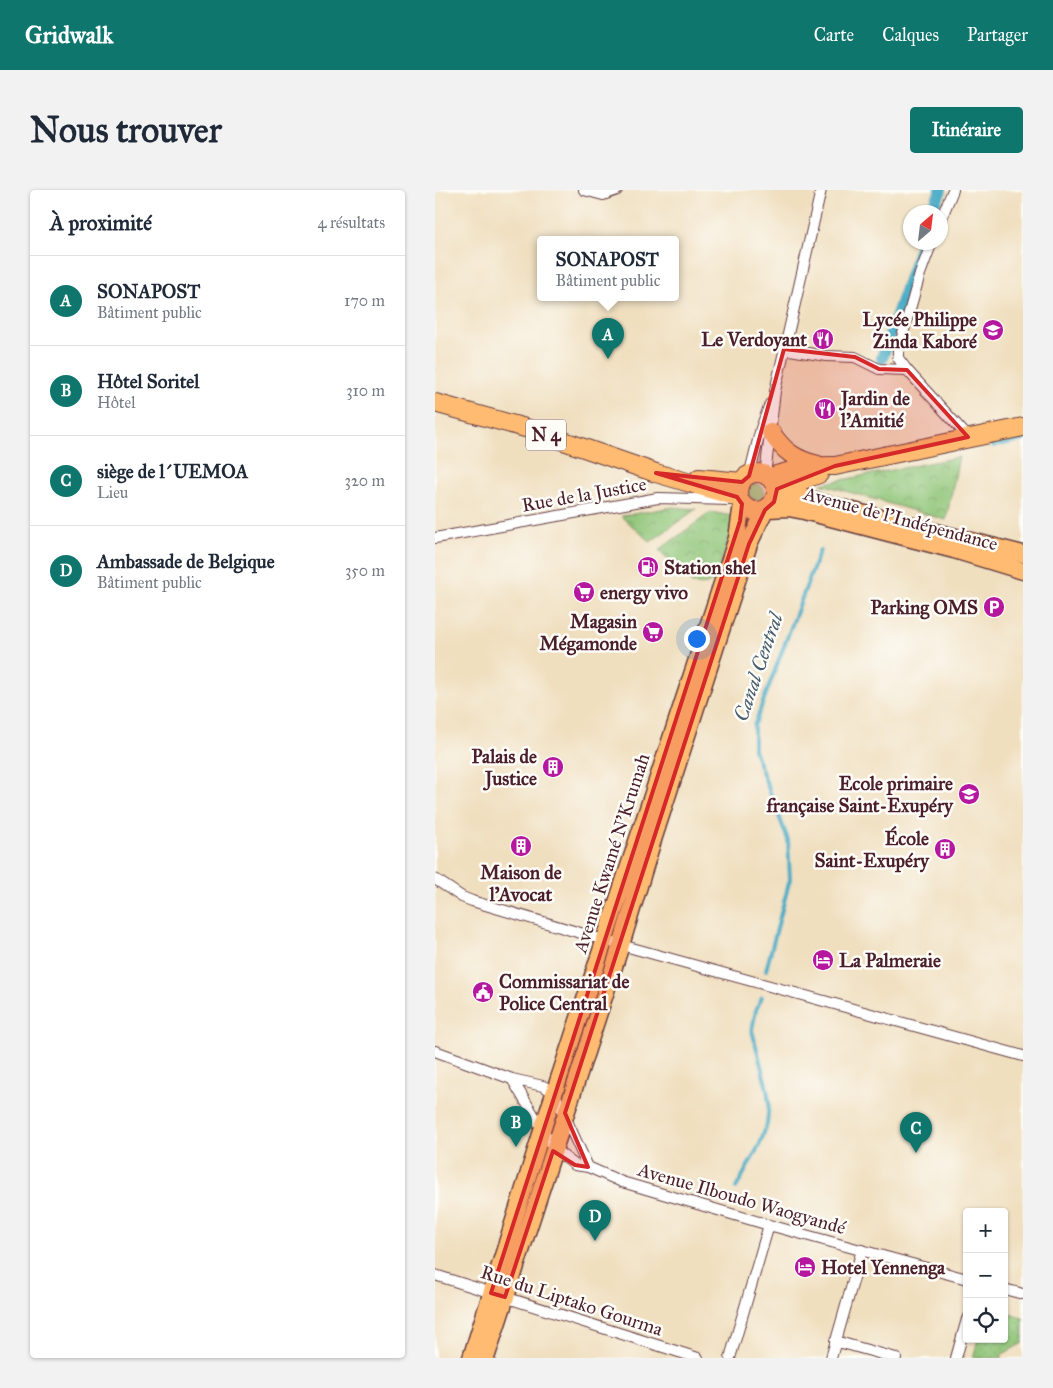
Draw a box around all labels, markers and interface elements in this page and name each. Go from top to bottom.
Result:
text: Gridwalk [25,20,113,50]
text: Carte [814,24,854,46]
text: Calques [882,24,939,46]
text: Partager [967,24,1028,46]
button: Itinéraire [910,107,1023,153]
text: Nous trouver [30,109,222,152]
north arrow [903,205,948,250]
text: À proximité [50,210,152,236]
text: 4 résultats [318,213,385,232]
popup [537,236,679,301]
text: SONAPOST [556,248,659,271]
text: Bâtiment public [556,271,660,290]
text: SONAPOST [97,280,200,303]
text: A [61,291,71,310]
text: 170 m [344,291,385,310]
text: Bâtiment public [97,303,202,322]
place label: Lycée Philippe Zinda Kaboré [863,308,978,353]
pin: A [592,318,624,359]
school or university icon: Lycée Philippe Zinda Kaboré [981,318,1005,342]
restaurant icon: Le Verdoyant [811,327,835,351]
place label: Le Verdoyant [701,328,807,352]
text: Hôtel Soritel [97,370,199,393]
text: B [61,381,71,400]
text: 310 m [346,381,385,400]
place label: Jardin de l'Amitié [838,387,910,432]
text: Hôtel [97,393,135,412]
restaurant icon: Jardin de l'Amitié [813,397,837,421]
road number: N 4 [526,420,566,450]
text: siège de l´UEMOA [97,460,248,483]
text: C [61,471,71,490]
text: 320 m [345,471,385,490]
street label: Rue de la Justice [520,472,649,518]
street label: Avenue de l'Indépendance [800,481,1000,555]
text: Lieu [97,483,128,502]
text: Ambassade de Belgique [97,550,275,573]
fuel station icon: Station shel [636,555,660,579]
place label: Station shel [664,556,757,579]
text: D [60,561,72,580]
text: 350 m [345,561,385,580]
text: Bâtiment public [97,573,202,592]
supermarket icon: energy vivo [572,580,596,604]
place label: energy vivo [600,581,688,605]
parking icon: Parking OMS [982,595,1006,619]
place label: Parking OMS [870,596,978,620]
water label: Canal Central [728,608,788,724]
place label: Magasin Mégamonde [539,610,638,656]
supermarket icon: Magasin Mégamonde [641,620,665,644]
your location [684,626,710,652]
place label: Palais de Justice [472,745,537,791]
street label: Avenue Kwamé N'Krumah [568,750,655,957]
building icon: Palais de Justice [541,755,565,779]
place label: Ecole primaire française Saint-Exupéry [765,772,954,818]
school or university icon: Ecole primaire française Saint-Exupéry [957,782,981,806]
place label: École Saint-Exupéry [814,825,930,873]
building icon: Maison de l'Avocat [509,834,533,858]
building icon: École Saint-Exupéry [933,837,957,861]
place label: Maison de l'Avocat [480,861,562,906]
hotel icon: La Palmeraie [811,948,835,972]
place label: La Palmeraie [839,949,941,972]
place label: Commissariat de Police Central [499,970,629,1015]
public building icon: Commissariat de Police Central [471,980,495,1004]
pin: B [500,1106,532,1147]
pin: C [900,1112,932,1153]
street label: Avenue Ilboudo Waogyandé [634,1157,849,1240]
pin: D [579,1200,611,1241]
map controls [963,1208,1008,1343]
button: + [963,1208,1008,1253]
button: − [963,1253,1008,1298]
hotel icon: Hotel Yennenga [793,1255,817,1279]
place label: Hotel Yennenga [821,1256,946,1280]
street label: Rue du Liptako Gourma [478,1260,667,1341]
button: locate [963,1298,1008,1343]

